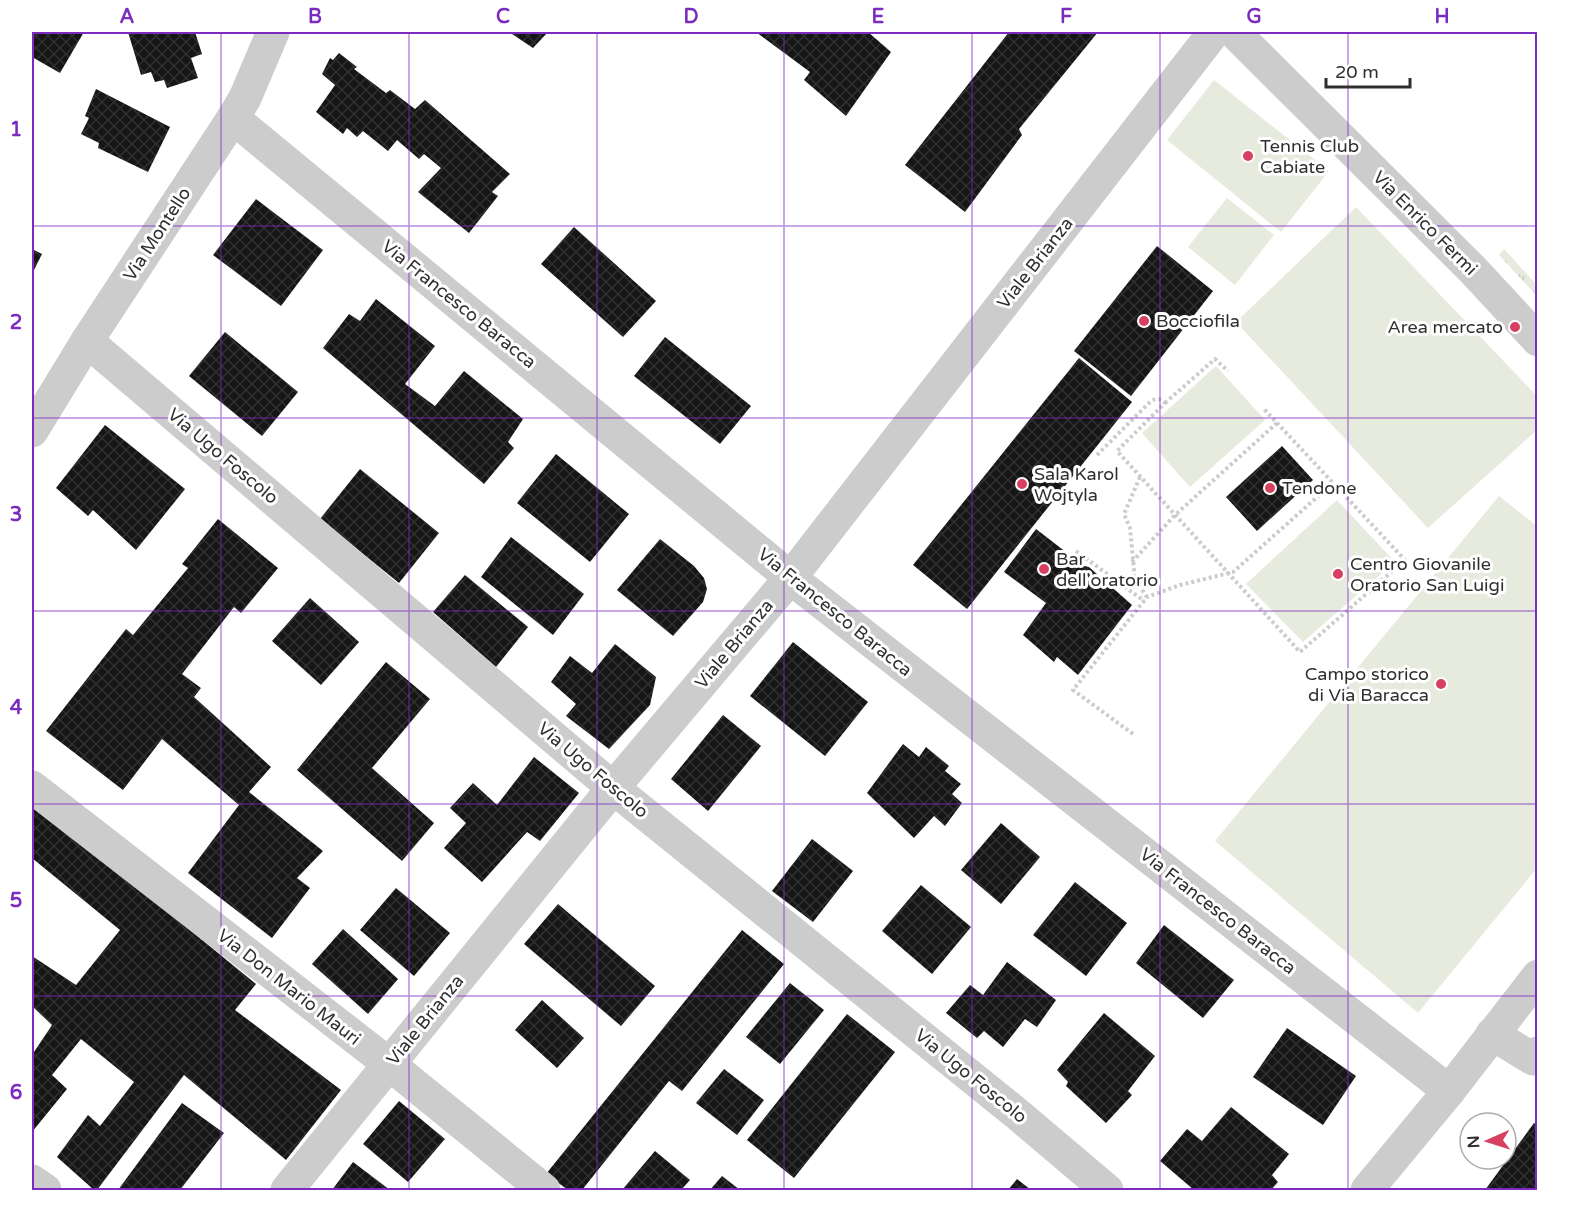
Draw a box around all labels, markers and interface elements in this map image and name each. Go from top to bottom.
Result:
text: A [120,5,135,29]
text: B [308,5,322,29]
text: C [496,5,510,29]
text: D [683,5,699,29]
text: E [872,5,885,29]
text: F [1060,5,1072,29]
text: G [1246,5,1262,29]
text: H [1434,5,1450,29]
scale bar [1326,51,1410,89]
text: 20 m [1335,61,1379,83]
text: 1 [10,118,22,142]
place label: Tennis Club Cabiate [1260,135,1359,178]
marker: Tennis Club Cabiate [1241,149,1255,163]
street label: Via Enrico Fermi [1368,166,1482,280]
street label: Via Montello [119,183,195,285]
street label: Viale Brianza [992,213,1078,313]
street label: Via Francesco Baracca [377,235,541,373]
place label: Bocciofila [1156,310,1240,332]
text: 2 [10,311,22,335]
marker: Bocciofila [1137,314,1151,328]
place label: Area mercato [1388,316,1503,338]
marker: Area mercato [1508,320,1522,334]
street label: Via Ugo Foscolo [163,403,283,509]
place label: Sala Karol Wojtyla [1034,463,1119,506]
marker: Sala Karol Wojtyla [1015,477,1029,491]
place label: Tendone [1282,477,1356,499]
marker: Tendone [1263,481,1277,495]
text: 3 [10,503,22,527]
street label: Via Francesco Baracca [753,543,917,681]
place label: Bar dell'oratorio [1056,548,1158,591]
place label: Centro Giovanile Oratorio San Luigi [1350,553,1504,596]
marker: Bar dell'oratorio [1037,562,1051,576]
marker: Centro Giovanile Oratorio San Luigi [1331,567,1345,581]
street label: Viale Brianza [690,595,778,693]
place label: Campo storico di Via Baracca [1305,663,1429,706]
marker: Campo storico di Via Baracca [1434,677,1448,691]
text: 4 [10,696,23,720]
street label: Via Ugo Foscolo [533,717,653,823]
street label: Via Francesco Baracca [1135,843,1301,979]
text: 5 [10,889,22,913]
street label: Via Don Mario Mauri [213,924,365,1050]
street label: Viale Brianza [382,970,468,1070]
street label: Via Ugo Foscolo [911,1024,1031,1128]
text: 6 [10,1081,22,1105]
north arrow [1458,1111,1518,1171]
text: N [1464,1135,1484,1149]

